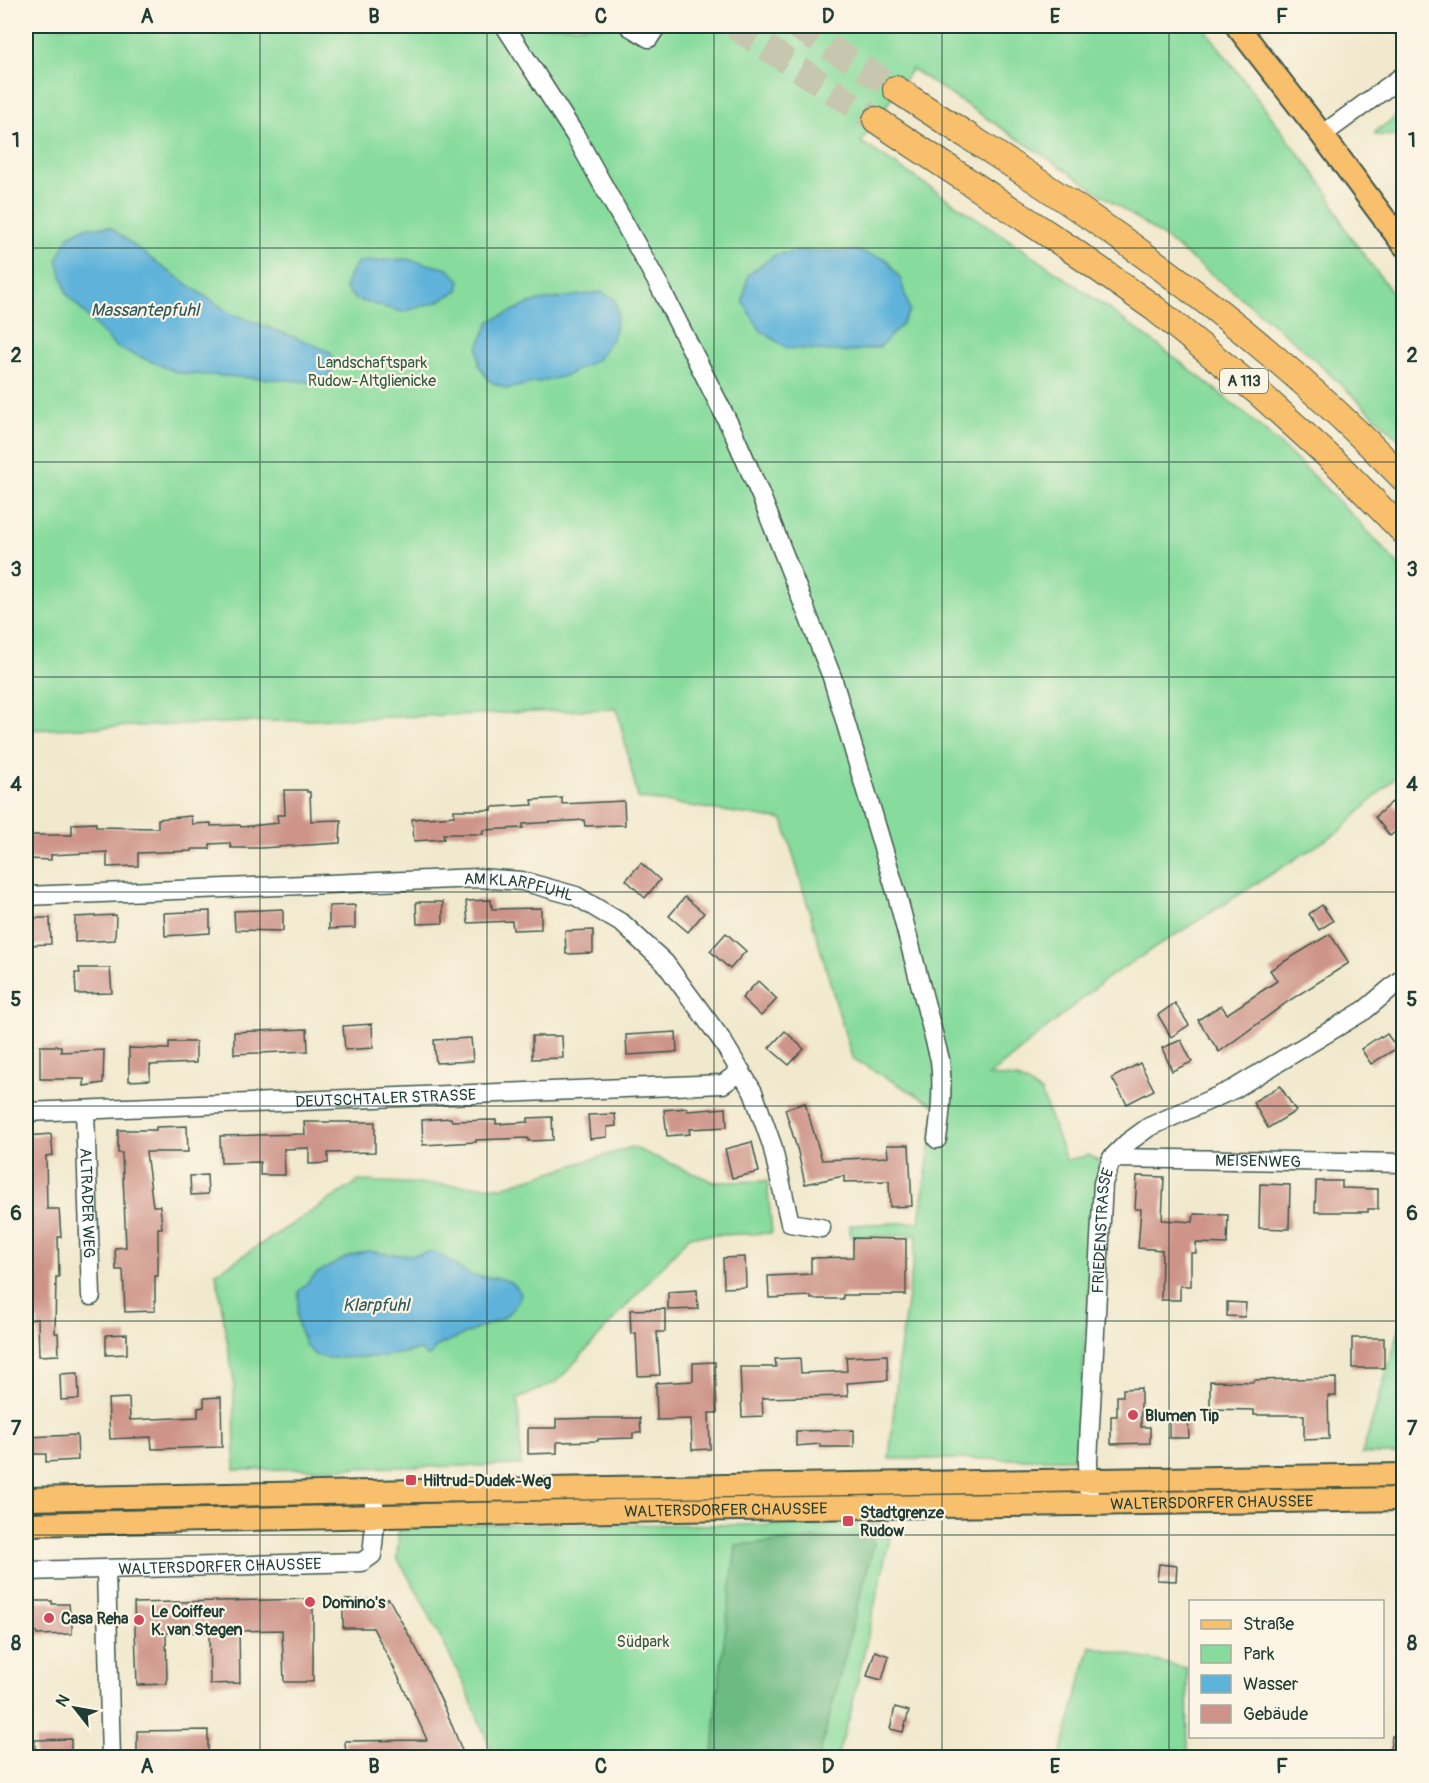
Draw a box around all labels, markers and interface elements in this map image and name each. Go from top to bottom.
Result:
text: A [141,4,154,29]
text: B [368,4,380,29]
text: C [595,4,607,29]
text: D [822,4,835,29]
text: E [1050,4,1061,29]
text: F [1276,4,1288,29]
text: 1 [12,128,20,153]
text: 1 [1408,128,1416,153]
water label: Massantepfuhl [91,299,201,322]
text: 2 [10,343,22,368]
text: 2 [1406,343,1418,368]
park label: Landschaftspark Rudow-Altglienicke [308,353,436,391]
road number: A 113 [1220,369,1268,393]
text: 3 [10,557,22,582]
text: 3 [1406,557,1418,582]
text: 4 [10,772,22,797]
text: 4 [1406,772,1418,797]
street label: AM KLARPFUHL [463,869,576,906]
text: 5 [11,987,22,1012]
text: 5 [1407,987,1418,1012]
street label: DEUTSCHTALER STRASSE [295,1085,477,1112]
street label: ALTRADER WEG [75,1147,99,1258]
street label: MEISENWEG [1215,1151,1301,1172]
street label: FRIEDENSTRASSE [1088,1165,1119,1294]
text: 6 [10,1201,22,1226]
text: 6 [1406,1201,1418,1226]
water label: Klarpfuhl [343,1294,411,1317]
place label: Blumen Tip [1145,1406,1219,1426]
marker: Blumen Tip [1126,1408,1140,1422]
text: 7 [11,1416,22,1441]
text: 7 [1407,1416,1418,1441]
place label: Hiltrud-Dudek-Weg [423,1471,551,1491]
marker: Hiltrud-Dudek-Weg [404,1473,418,1487]
street label: WALTERSDORFER CHAUSSEE [1110,1491,1314,1514]
street label: WALTERSDORFER CHAUSSEE [624,1499,828,1522]
place label: Stadtgrenze Rudow [860,1503,945,1541]
marker: Stadtgrenze Rudow [841,1514,855,1528]
street label: WALTERSDORFER CHAUSSEE [118,1554,322,1580]
place label: Domino's [322,1593,386,1613]
marker: Domino's [303,1595,317,1609]
legend [1189,1600,1384,1738]
place label: Le Coiffeur K. van Stegen [151,1602,243,1640]
place label: Casa Reha [61,1609,129,1629]
marker: Casa Reha [42,1611,56,1625]
marker: Le Coiffeur K. van Stegen [132,1613,146,1627]
text: Straße [1243,1613,1294,1636]
text: 8 [11,1631,21,1656]
text: 8 [1407,1631,1417,1656]
park label: Südpark [617,1632,670,1652]
text: Park [1243,1643,1275,1666]
text: Wasser [1243,1673,1299,1696]
north arrow [45,1678,105,1738]
text: N [52,1691,74,1711]
text: Gebäude [1243,1703,1308,1726]
text: A [141,1754,154,1779]
text: B [368,1754,380,1779]
text: C [595,1754,607,1779]
text: D [822,1754,835,1779]
text: E [1050,1754,1061,1779]
text: F [1276,1754,1288,1779]

